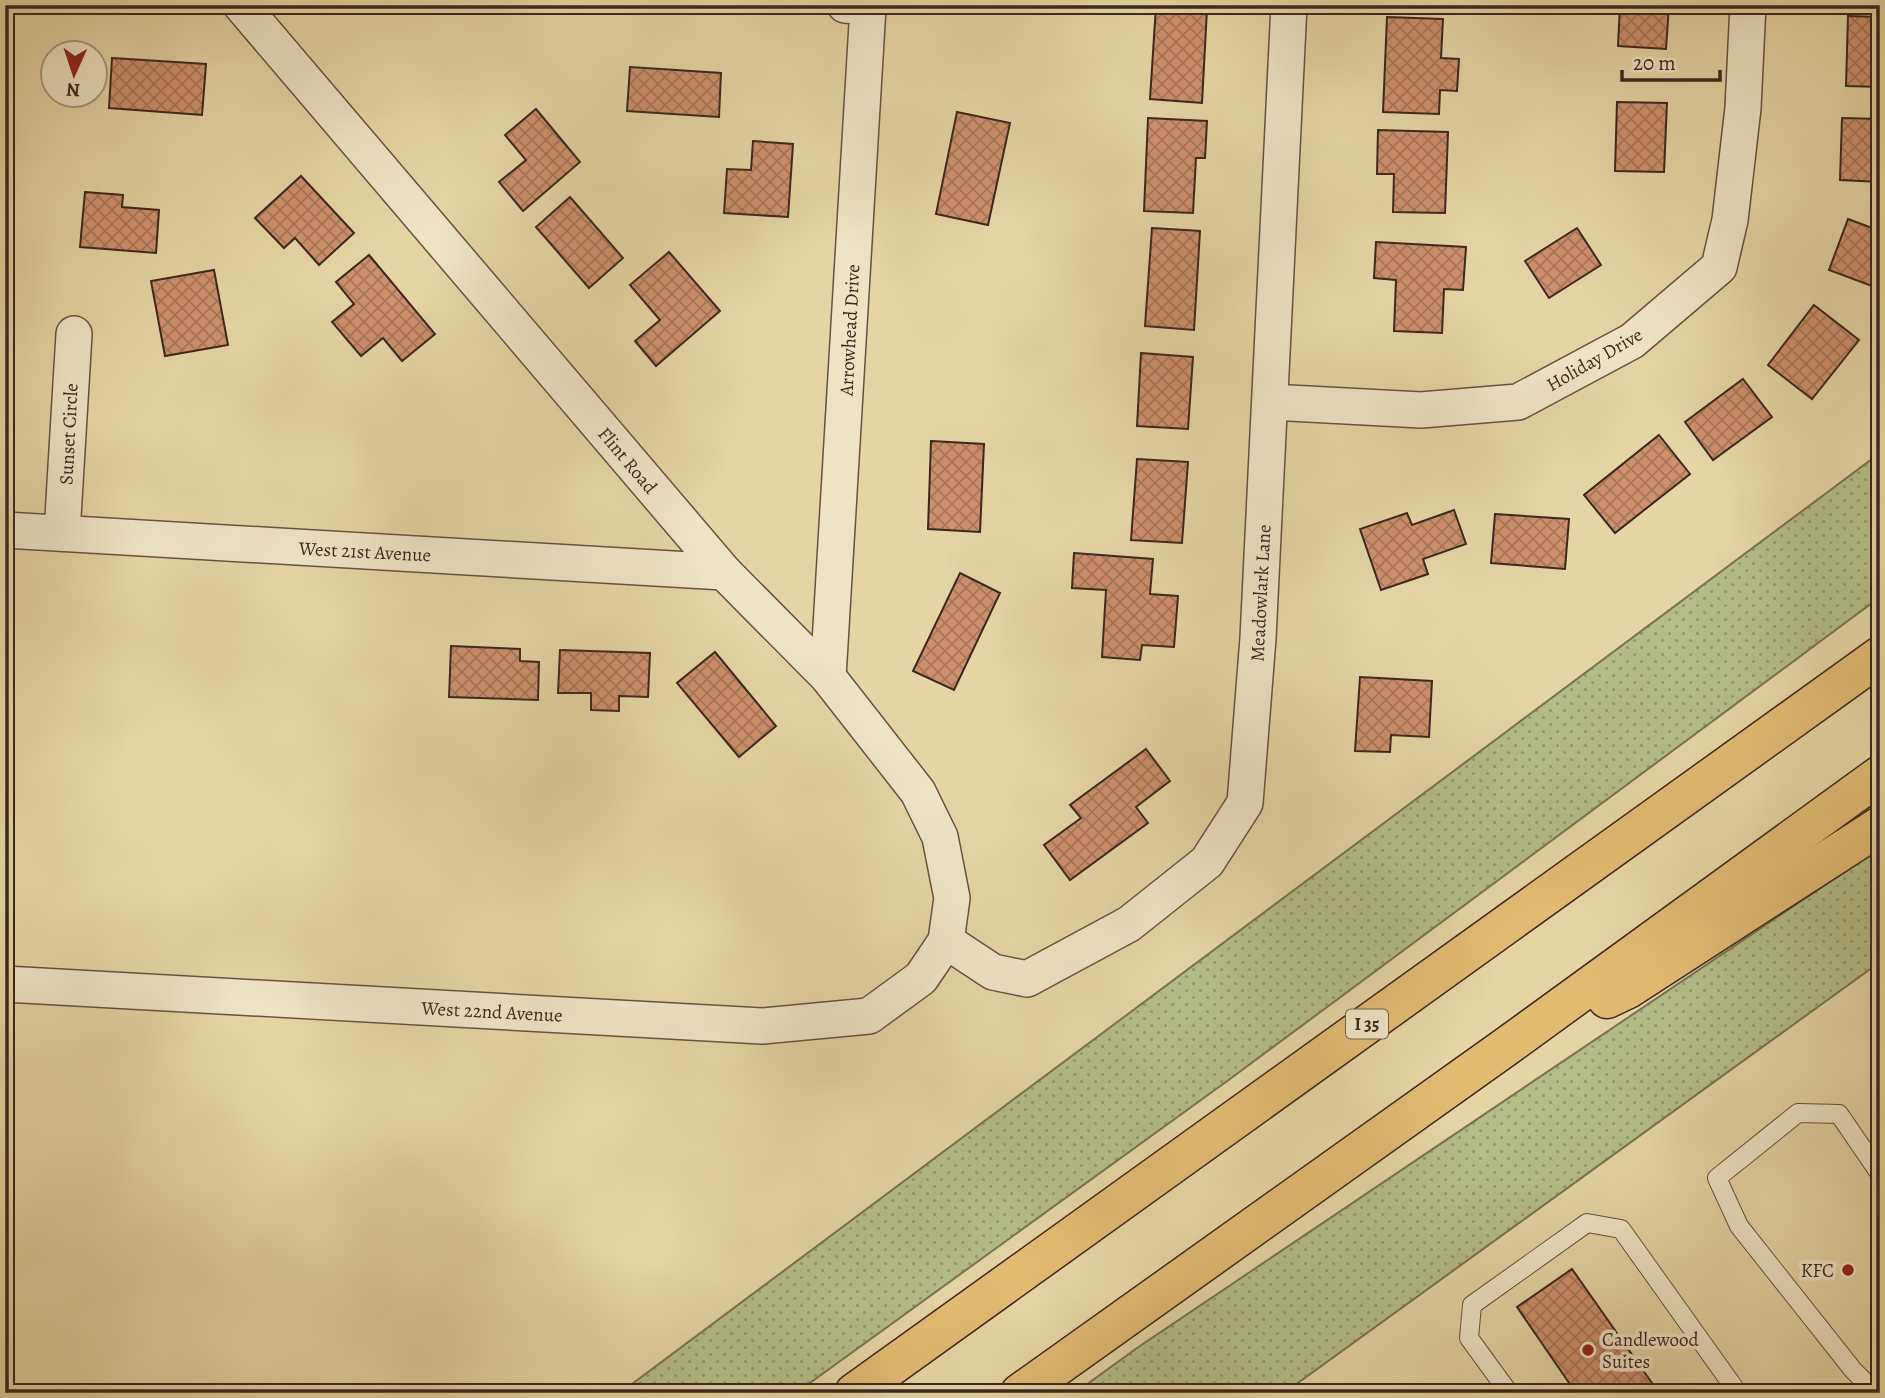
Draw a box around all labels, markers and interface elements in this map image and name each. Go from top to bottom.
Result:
north arrow [38,38,108,108]
scale bar [1622,38,1720,82]
text: 20 m [1633,49,1676,77]
text: N [65,77,81,103]
street label: Arrowhead Drive [834,264,866,398]
street label: Holiday Drive [1542,322,1647,398]
street label: Sunset Circle [53,382,85,486]
street label: Flint Road [592,422,663,500]
street label: Meadowlark Lane [1244,524,1278,662]
street label: West 21st Avenue [297,536,432,568]
street label: West 22nd Avenue [420,995,563,1029]
road number: I 35 [1346,1009,1388,1038]
place label: KFC [1801,1258,1834,1284]
marker: KFC [1840,1262,1856,1278]
place label: Candlewood Suites [1602,1327,1700,1375]
marker: Candlewood Suites [1580,1342,1596,1358]

